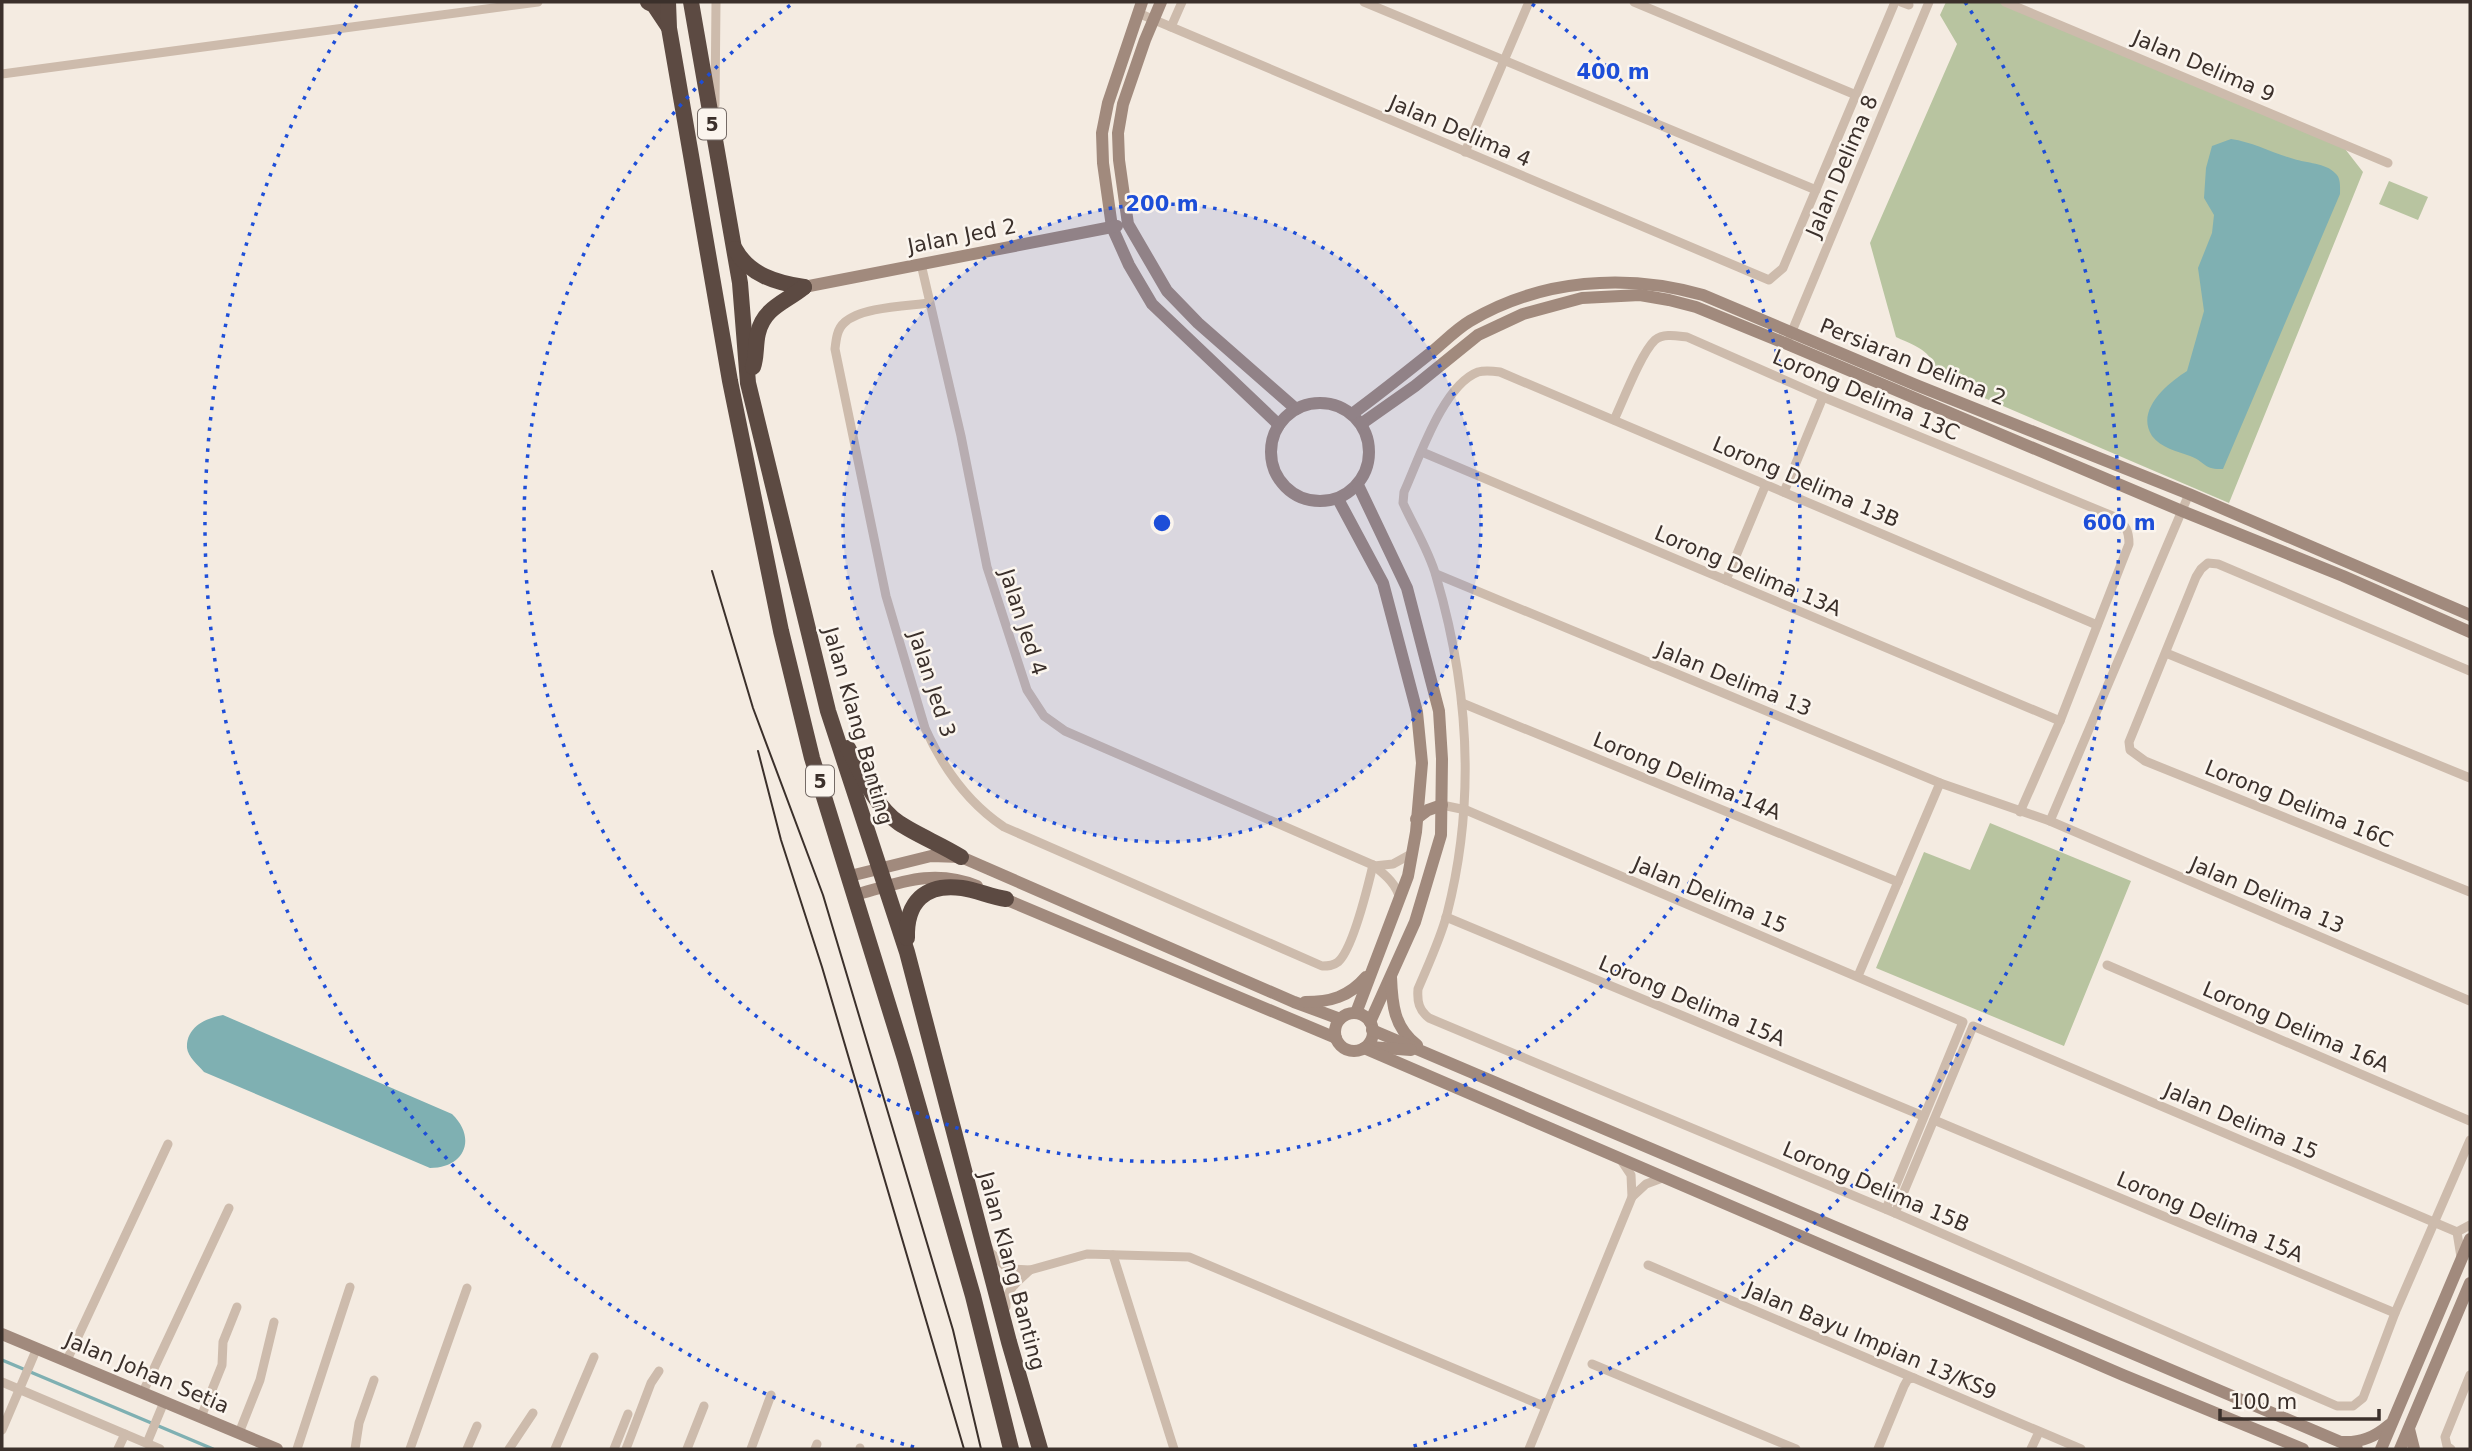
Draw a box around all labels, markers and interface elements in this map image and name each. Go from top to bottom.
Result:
street label: Jalan Delima 9 [2128,25,2279,107]
text: 400 m [1576,60,1650,84]
street label: Jalan Delima 4 [1384,90,1535,172]
street label: Jalan Delima 8 [1801,91,1883,242]
road number: 5 [698,108,726,140]
text: 200 m [1125,192,1199,216]
street label: Jalan Jed 2 [904,214,1018,259]
street label: Persiaran Delima 2 [1816,314,2010,410]
street label: Lorong Delima 13C [1769,345,1963,445]
street label: Lorong Delima 13B [1709,432,1903,532]
centre of rings [1150,511,1174,535]
text: 600 m [2082,511,2156,535]
street label: Lorong Delima 13A [1651,521,1845,621]
street label: Jalan Jed 4 [994,564,1051,678]
street label: Jalan Klang Banting [818,622,898,828]
street label: Jalan Jed 3 [903,626,960,740]
street label: Jalan Delima 13 [1651,636,1815,721]
street label: Lorong Delima 14A [1590,727,1785,825]
street label: Lorong Delima 16C [2201,755,2397,853]
road number: 5 [806,766,834,796]
street label: Jalan Delima 15 [1627,851,1791,938]
street label: Jalan Delima 13 [2184,851,2348,938]
street label: Lorong Delima 15A [1595,951,1789,1051]
street label: Lorong Delima 16A [2199,977,2393,1077]
street label: Jalan Delima 15 [2158,1077,2322,1164]
street label: Lorong Delima 15B [1779,1137,1973,1237]
street label: Jalan Klang Banting [973,1167,1050,1373]
street label: Lorong Delima 15A [2113,1167,2307,1267]
street label: Jalan Bayu Impian 13/KS9 [1740,1276,2000,1405]
street label: Jalan Johan Setia [59,1327,233,1418]
scale bar [2220,1378,2379,1422]
text: 100 m [2230,1390,2297,1414]

